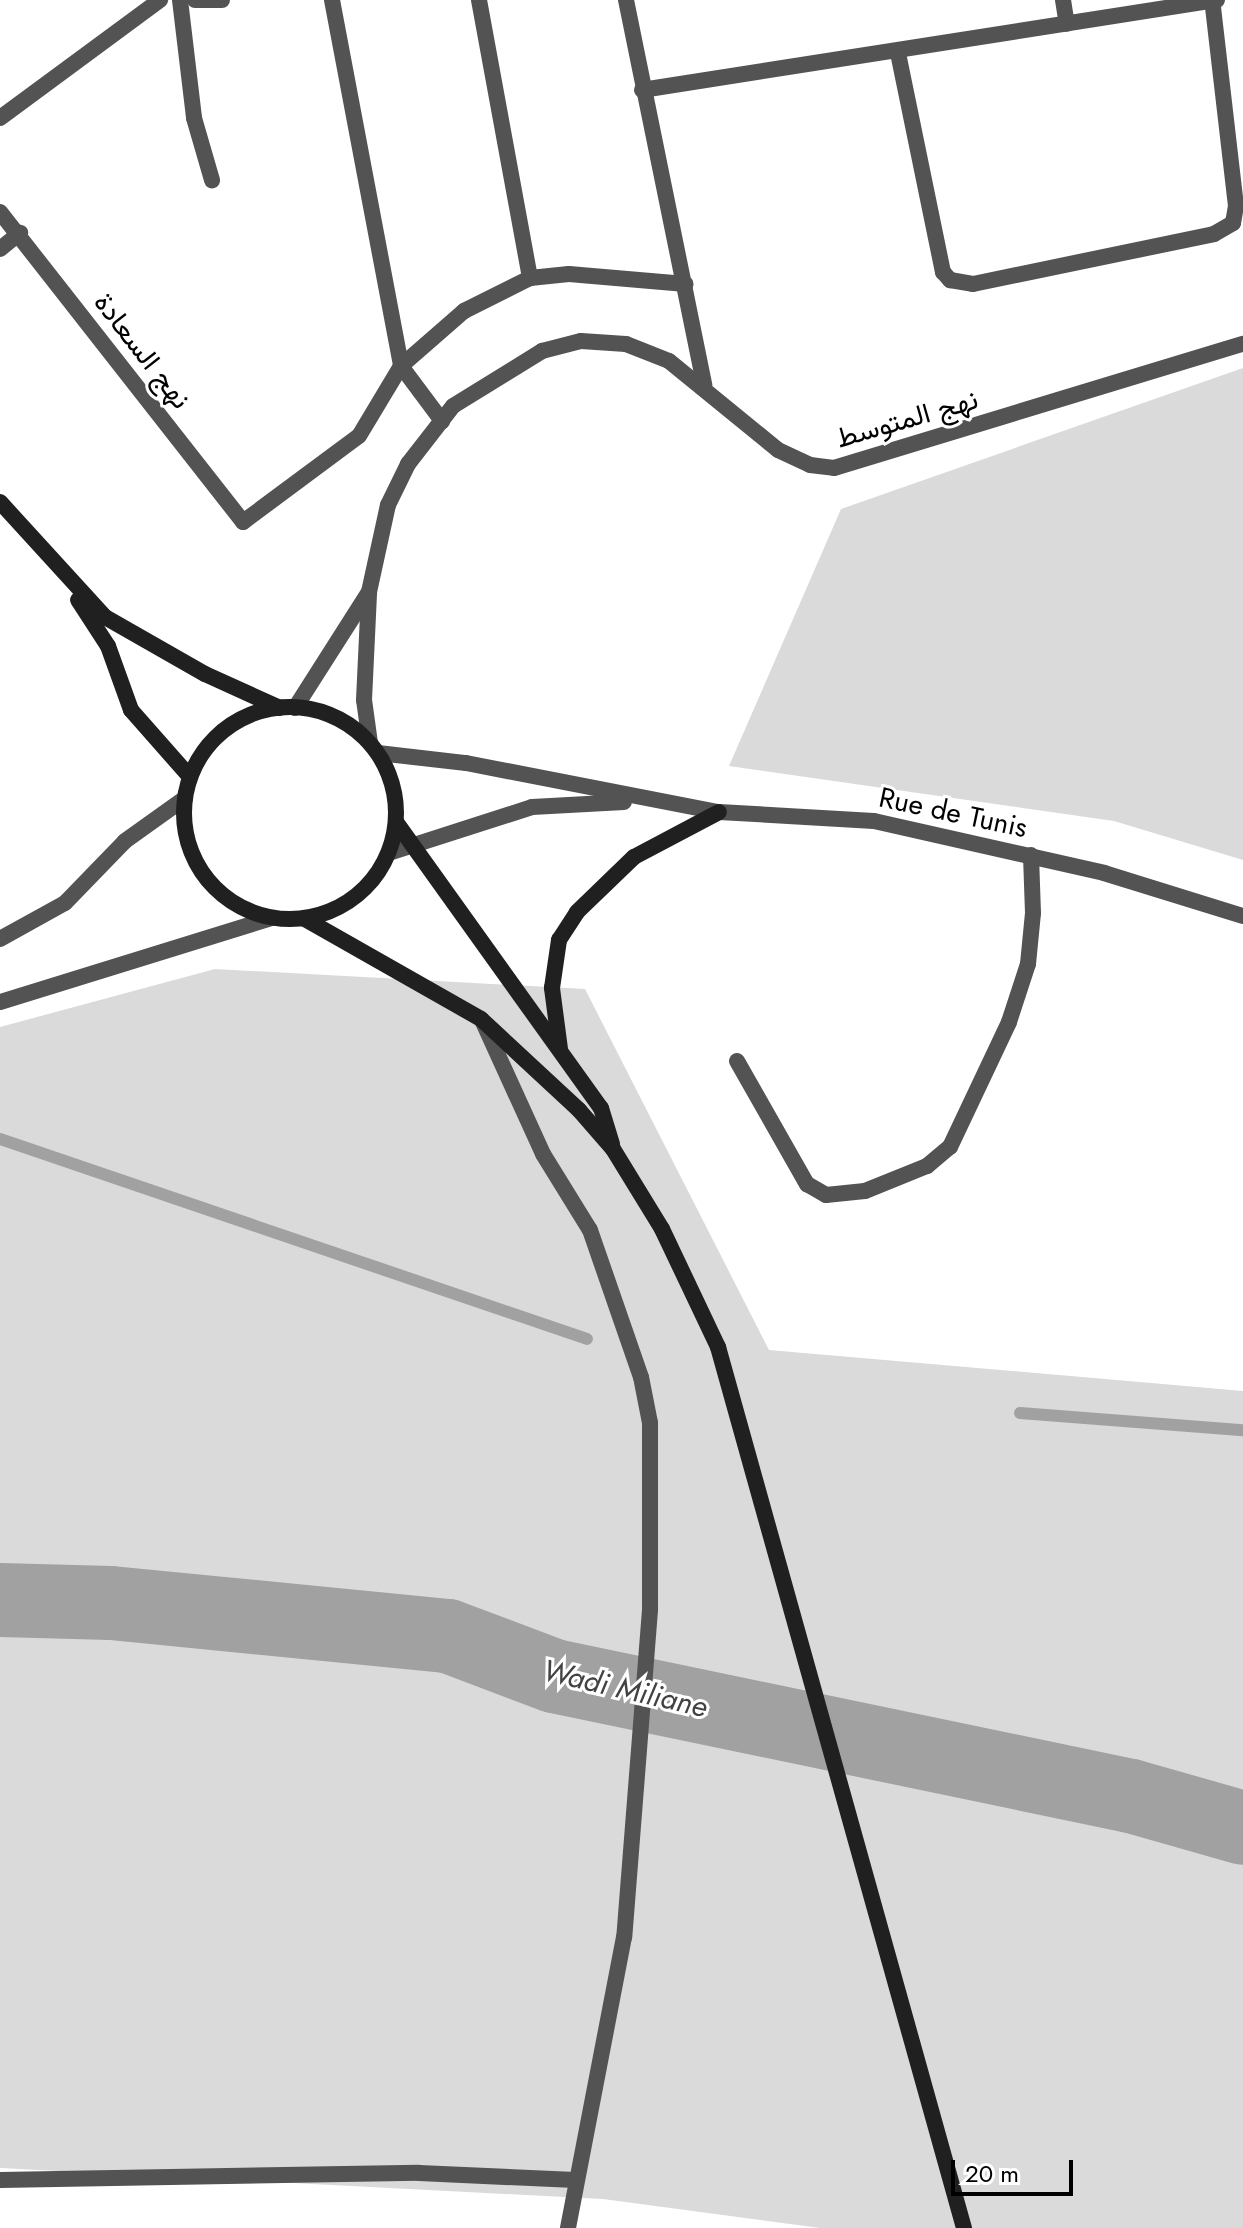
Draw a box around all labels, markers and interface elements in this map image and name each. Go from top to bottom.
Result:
street label: نهج السعادة [86,286,198,416]
street label: نهج المتوسط [832,383,982,455]
street label: Rue de Tunis [876,781,1030,845]
water label: Wadi Miliane [539,1653,711,1725]
scale bar [955,2144,1077,2194]
text: 20 m [965,2156,1019,2191]

